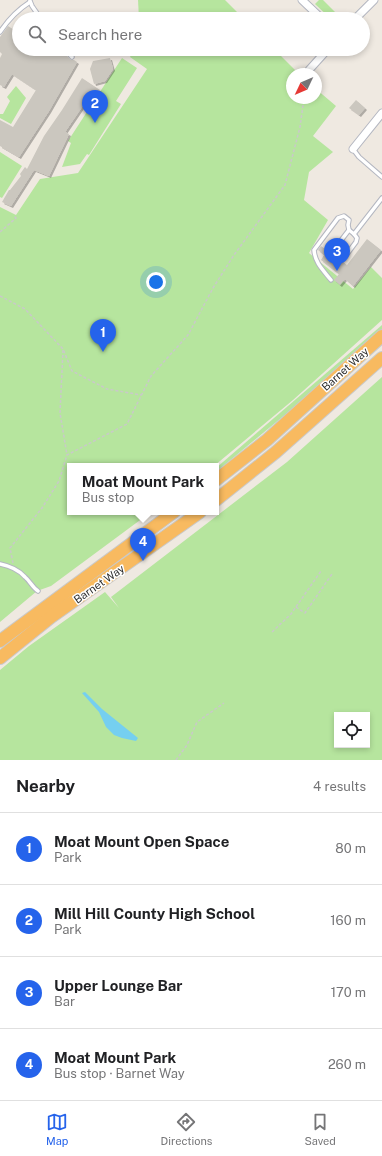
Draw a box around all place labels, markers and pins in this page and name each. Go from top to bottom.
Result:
pin: 2 [82,90,108,123]
pin: 3 [324,238,350,271]
pin: 1 [90,319,116,352]
pin: 4 [130,528,156,561]

